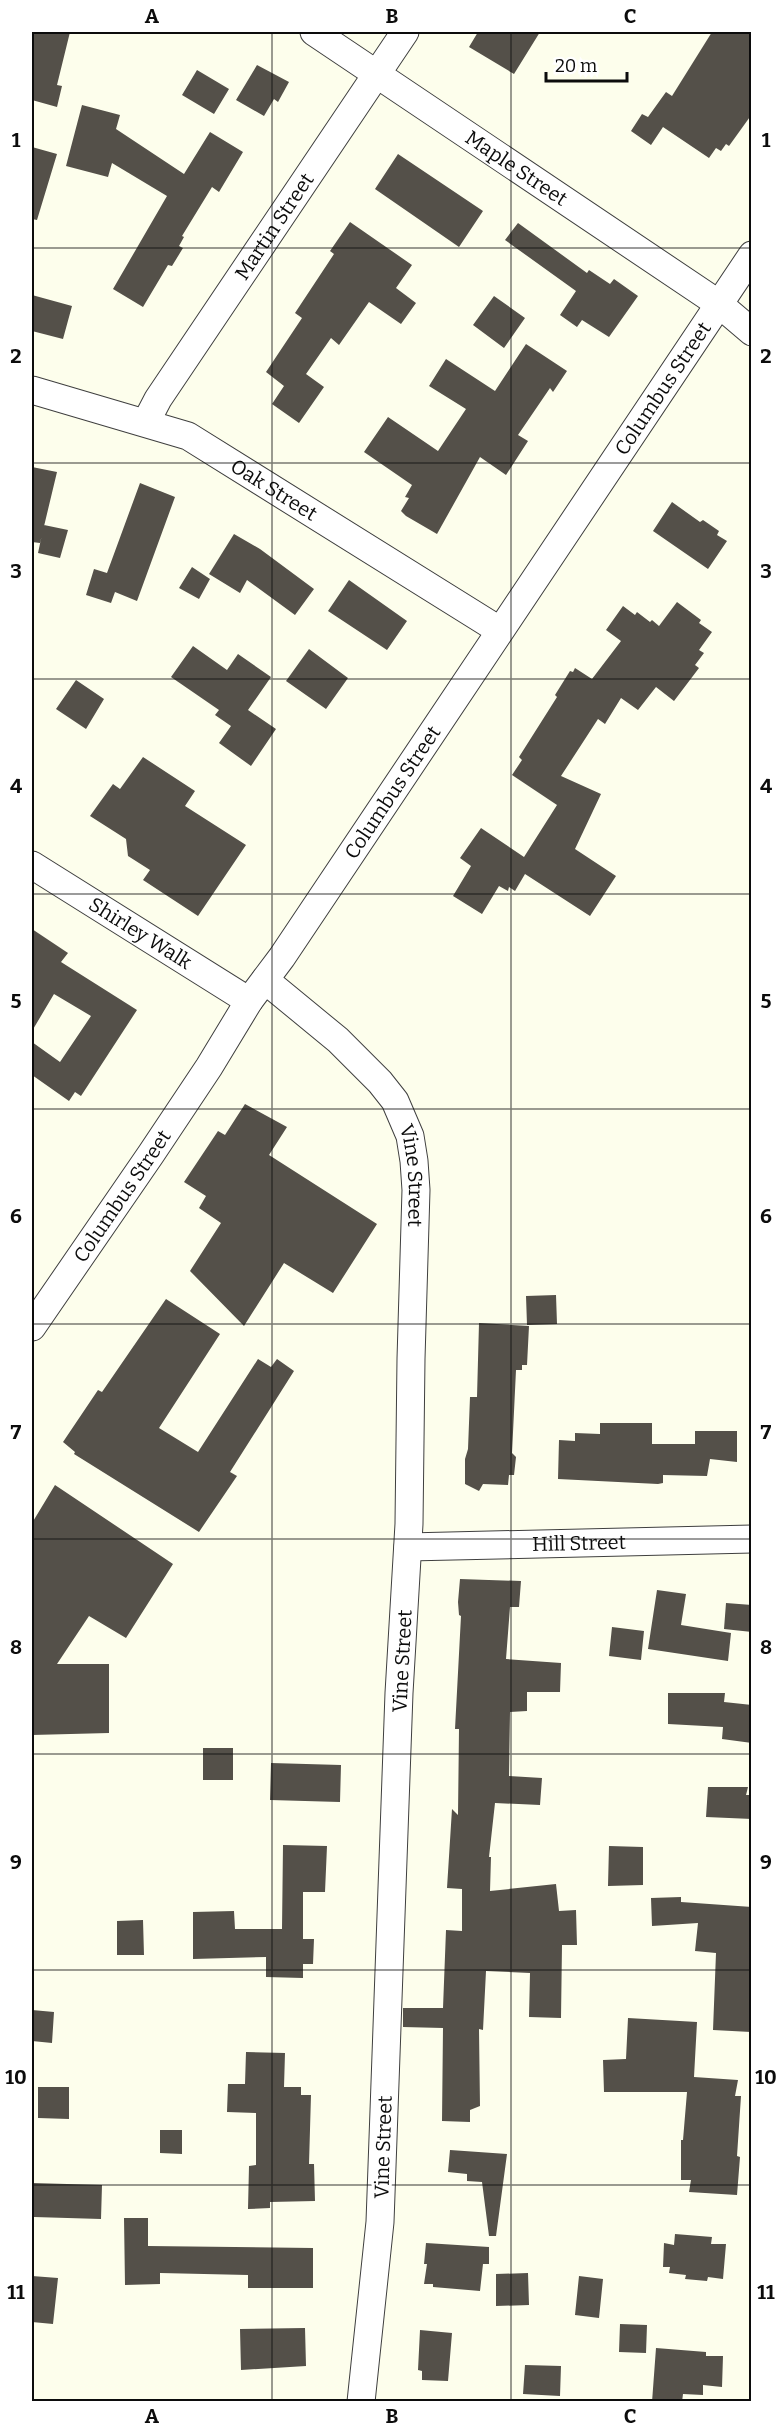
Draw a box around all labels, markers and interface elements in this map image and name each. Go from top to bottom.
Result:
text: A [145,4,160,28]
text: B [386,4,399,28]
text: C [624,4,636,28]
scale bar [546,45,627,83]
text: 20 m [555,55,597,77]
street label: Maple Street [461,125,572,211]
text: 1 [12,128,21,152]
text: 1 [762,128,771,152]
street label: Martin Street [230,168,319,284]
street label: Columbus Street [610,317,716,460]
text: 2 [10,344,22,368]
text: 2 [760,344,772,368]
street label: Oak Street [226,454,322,526]
text: 3 [10,559,22,583]
text: 3 [760,559,772,583]
street label: Columbus Street [339,721,445,863]
text: 4 [10,774,22,798]
text: 4 [760,774,772,798]
street label: Shirley Walk [85,892,197,974]
text: 5 [11,989,22,1013]
text: 5 [761,989,772,1013]
street label: Vine Street [394,1121,428,1227]
street label: Columbus Street [68,1125,176,1267]
text: 6 [10,1204,22,1228]
text: 6 [760,1204,772,1228]
text: 7 [11,1420,22,1444]
text: 7 [761,1420,772,1444]
street label: Hill Street [532,1530,626,1556]
street label: Vine Street [387,1609,417,1713]
text: 8 [10,1635,22,1659]
text: 8 [760,1635,772,1659]
text: 9 [10,1850,22,1874]
text: 9 [760,1850,772,1874]
text: 10 [5,2065,27,2089]
text: 10 [755,2065,777,2089]
street label: Vine Street [369,2095,397,2199]
text: 11 [7,2280,25,2304]
text: 11 [757,2280,775,2304]
text: A [145,2404,160,2428]
text: B [386,2404,399,2428]
text: C [624,2404,636,2428]

